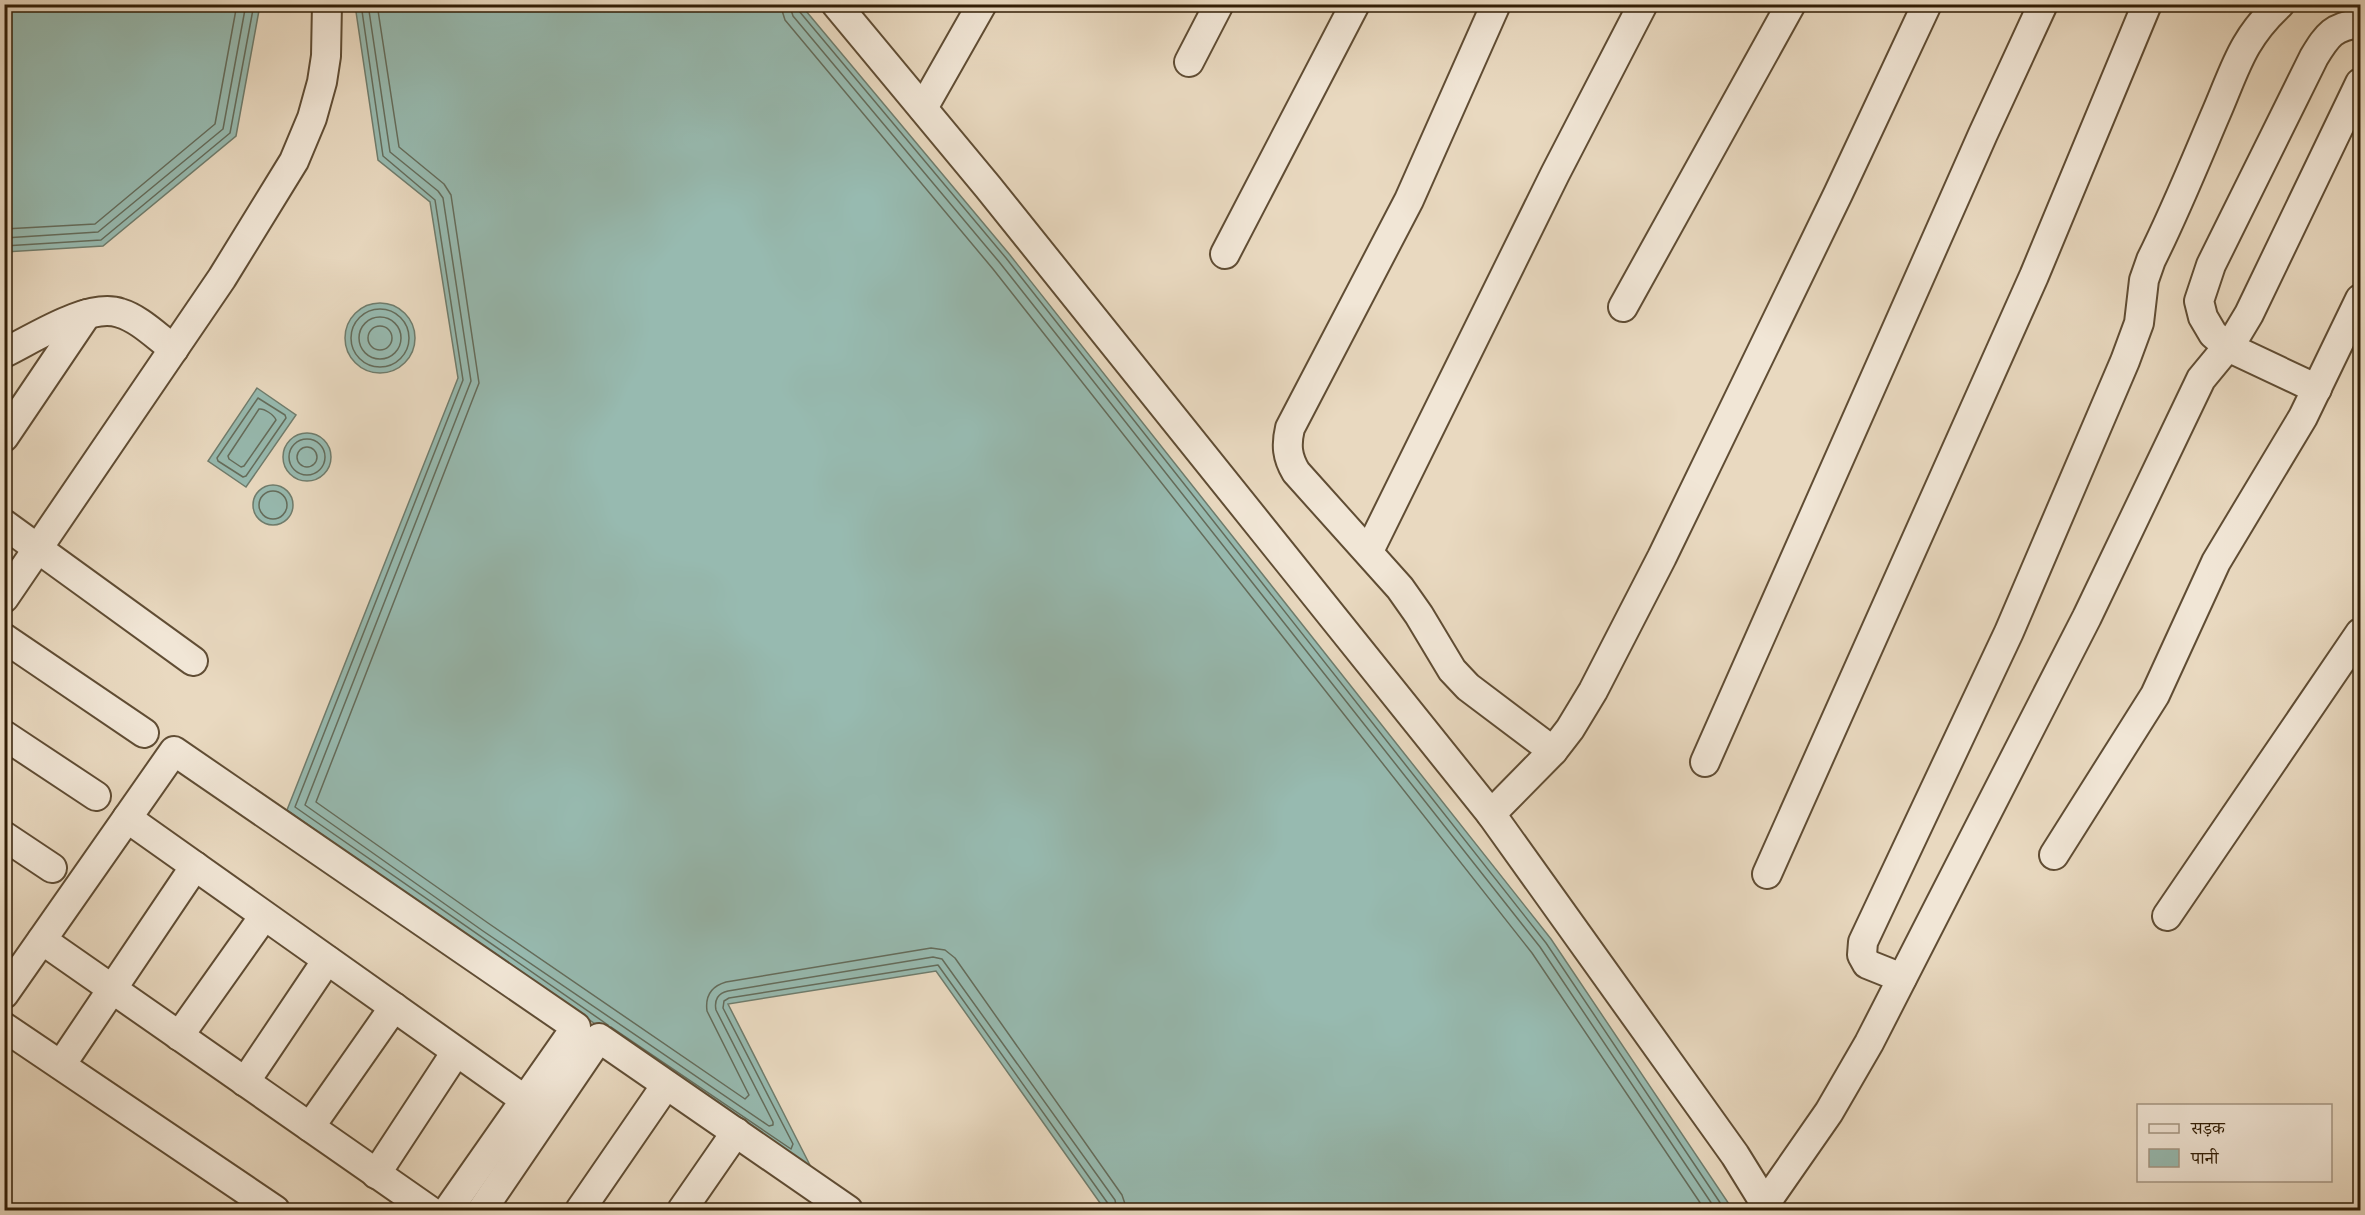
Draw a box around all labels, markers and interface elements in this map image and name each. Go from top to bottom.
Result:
legend [2137,1104,2332,1182]
text: सड़क [2190,1118,2226,1139]
text: पानी [2190,1148,2220,1169]

